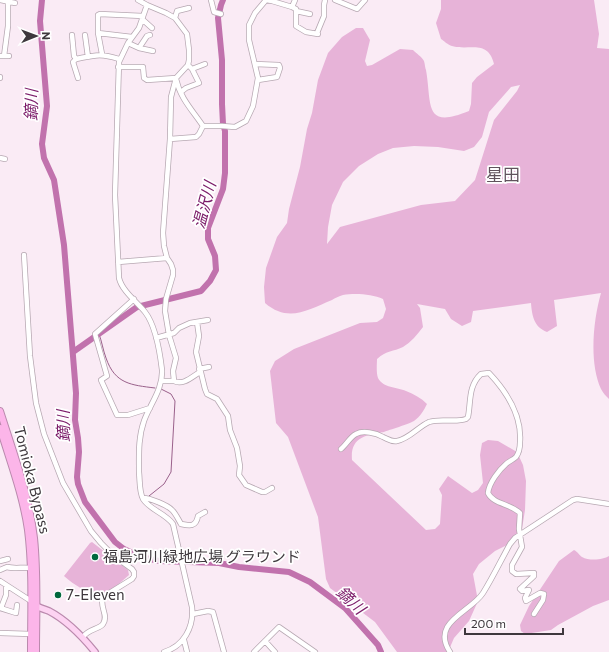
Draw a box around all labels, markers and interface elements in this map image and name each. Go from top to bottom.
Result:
north arrow [16,16,56,56]
text: N [40,32,53,40]
water label: 鏑川 [21,87,40,121]
district label: 星田 [486,164,520,185]
water label: 温沢川 [188,177,219,231]
water label: 鏑川 [53,408,72,442]
street label: Tomioka Bypass [11,424,55,535]
place label: 福島河川緑地広場 グラウンド [103,547,301,565]
marker: 福島河川緑地広場 グラウンド [90,552,100,562]
water label: 鏑川 [333,582,371,619]
place label: 7-Eleven [66,585,125,603]
marker: 7-Eleven [53,590,63,600]
scale bar [465,610,563,636]
text: 200 m [471,616,506,630]

